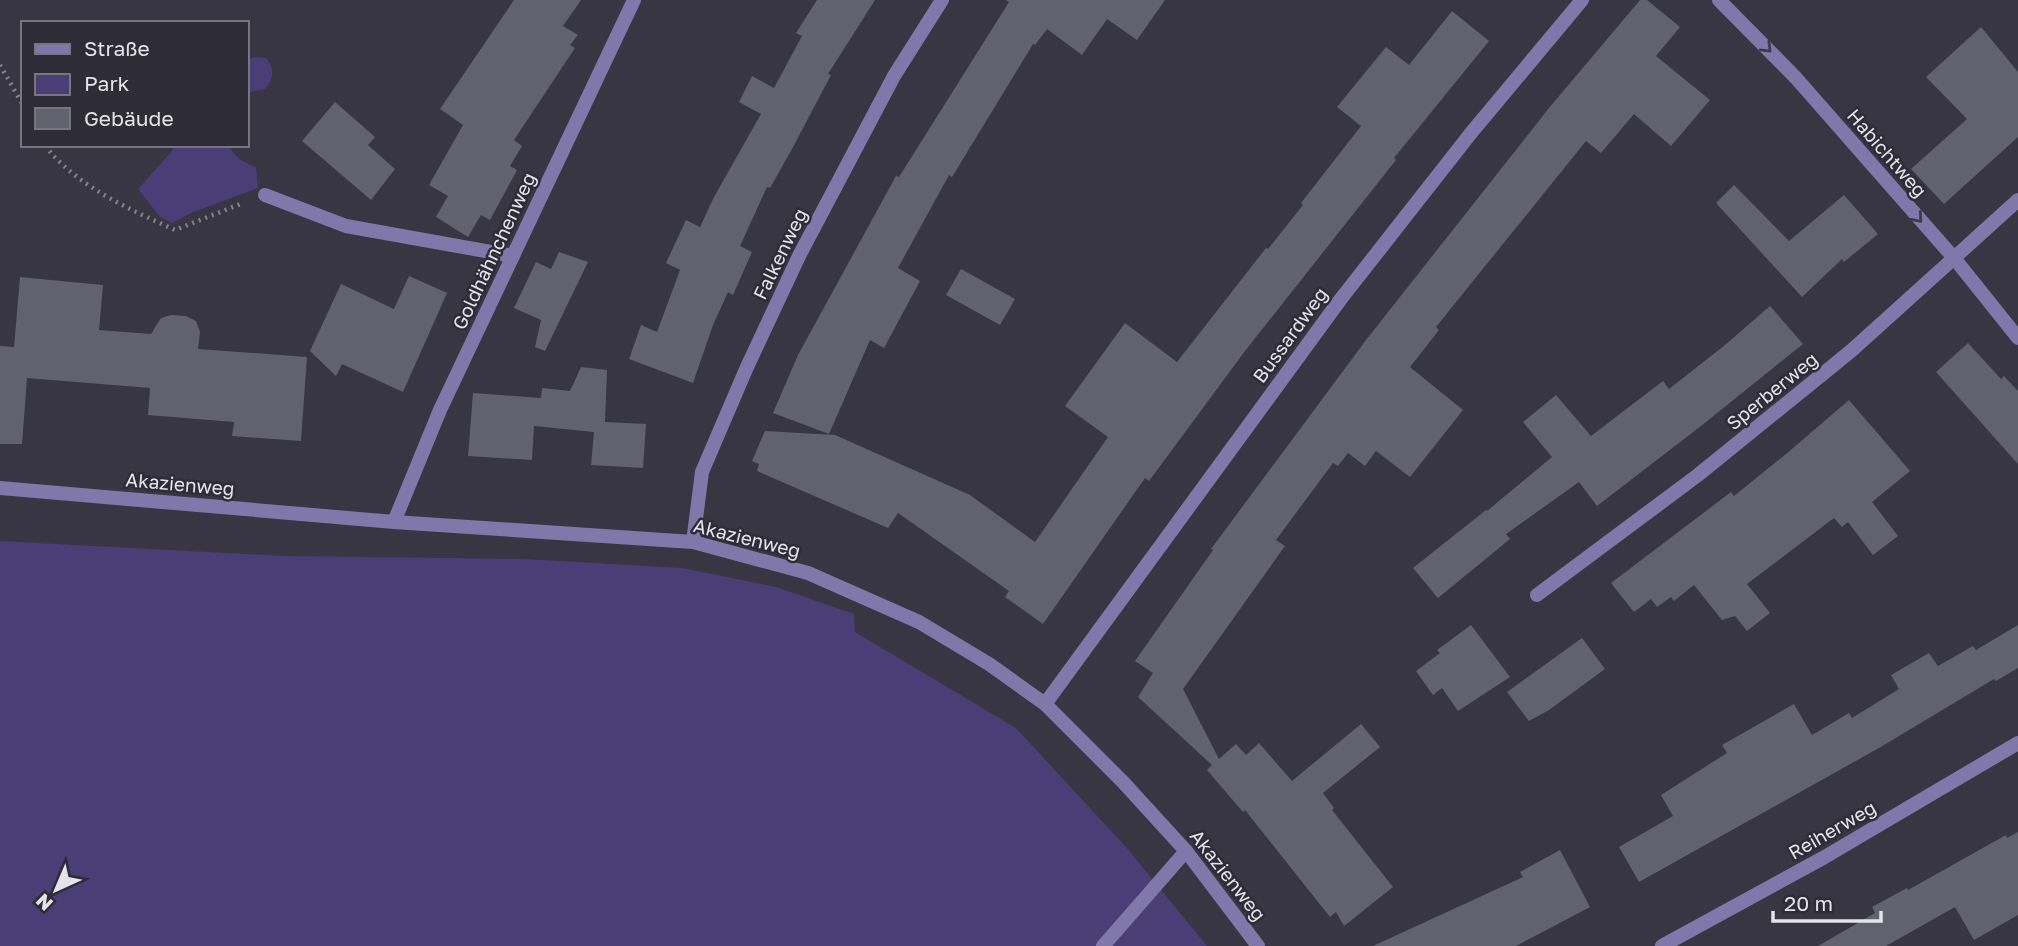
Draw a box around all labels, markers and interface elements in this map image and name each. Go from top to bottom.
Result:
legend [21,21,248,147]
text: Straße [84,35,150,61]
one-way arrow [1758,40,1771,53]
text: Park [84,70,130,96]
street label: Habichtweg [1843,104,1932,202]
text: Gebäude [84,105,174,131]
street label: Goldhähnchenweg [447,169,540,333]
street label: Falkenweg [748,204,811,303]
one-way arrow [1910,210,1923,223]
street label: Bussardweg [1247,283,1332,387]
street label: Sperberweg [1721,347,1822,434]
street label: Akazienweg [125,467,235,500]
street label: Akazienweg [691,513,803,562]
street label: Reiherweg [1784,795,1880,864]
street label: Akazienweg [1186,825,1271,925]
north arrow [21,855,91,925]
scale bar [1773,880,1882,924]
text: N [31,889,57,916]
text: 20 m [1784,890,1833,916]

